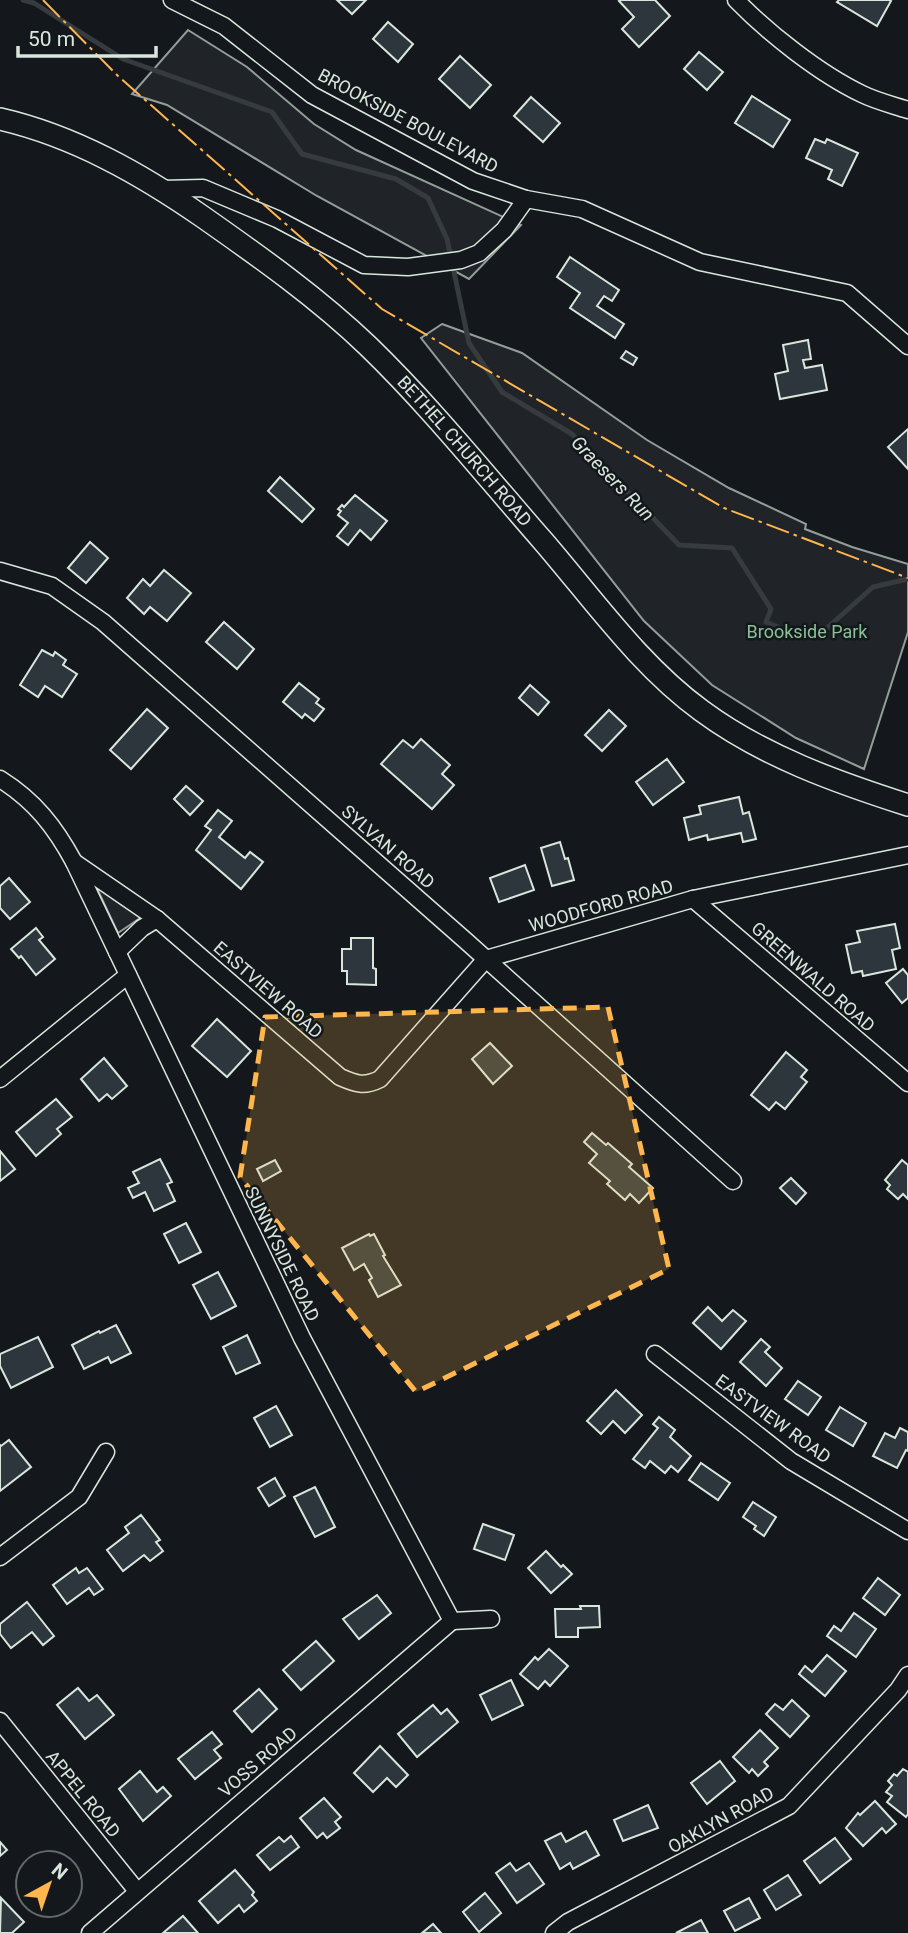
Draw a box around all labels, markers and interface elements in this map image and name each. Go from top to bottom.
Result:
scale bar [18,14,156,58]
text: 50 m [28,27,75,51]
street label: BROOKSIDE BOULEVARD [315,64,502,177]
street label: BETHEL CHURCH ROAD [393,371,536,530]
water label: Graesers Run [566,431,659,526]
park label: Brookside Park [747,621,868,642]
street label: SYLVAN ROAD [338,801,439,893]
street label: WOODFORD ROAD [526,875,675,936]
street label: GREENWALD ROAD [747,917,879,1036]
street label: EASTVIEW ROAD [210,937,327,1043]
street label: SUNNYSIDE ROAD [241,1183,324,1325]
street label: EASTVIEW ROAD [712,1370,835,1467]
street label: VOSS ROAD [214,1722,301,1801]
street label: APPEL ROAD [42,1746,125,1841]
street label: OAKLYN ROAD [664,1782,777,1857]
north arrow [14,1849,84,1919]
text: N [47,1858,72,1884]

